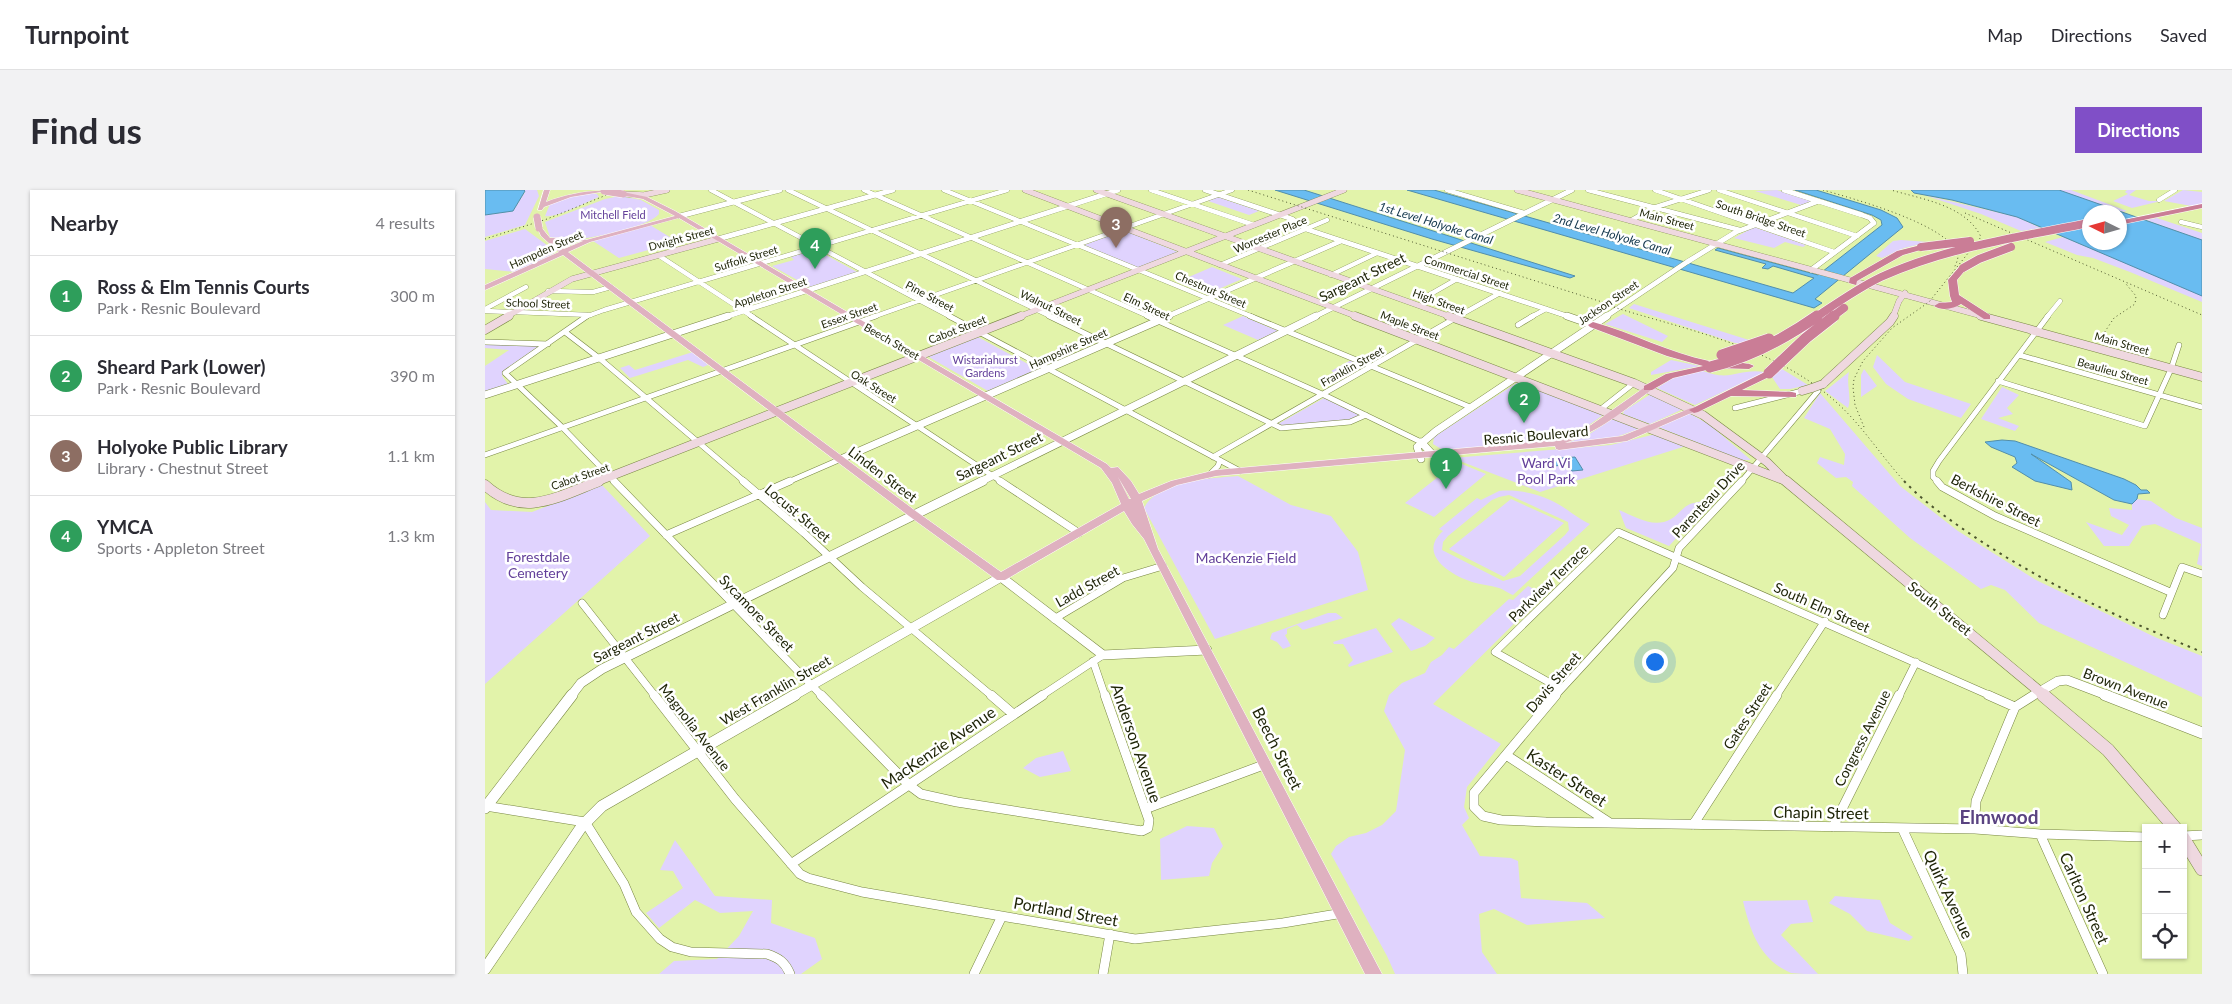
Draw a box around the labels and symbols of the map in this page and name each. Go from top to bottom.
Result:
street label: South Bridge Street [1714,197,1808,240]
water label: 1st Level Holyoke Canal [1377,199,1495,248]
street label: Main Street [1638,205,1696,233]
north arrow [2082,205,2127,250]
pin: 3 [1100,207,1132,248]
park label: Mitchell Field [580,208,646,221]
water label: 2nd Level Holyoke Canal [1551,210,1673,258]
street label: Worcester Place [1231,213,1309,255]
street label: Dwight Street [647,223,715,253]
street label: Hampden Street [507,227,585,271]
pin: 4 [799,228,831,269]
street label: Suffolk Street [713,242,779,274]
street label: Sargeant Street [1316,249,1408,305]
street label: Commercial Street [1423,252,1511,292]
street label: Chestnut Street [1173,268,1249,310]
street label: Appleton Street [732,274,808,310]
street label: Jackson Street [1575,277,1641,327]
street label: Pine Street [904,278,956,314]
street label: High Street [1411,286,1467,316]
street label: Walnut Street [1018,287,1084,328]
street label: Elm Street [1122,290,1172,322]
street label: School Street [506,295,570,311]
street label: Essex Street [819,299,879,331]
street label: Maple Street [1379,308,1441,342]
street label: Cabot Street [926,312,988,346]
street label: Beech Street [862,320,922,362]
street label: Hampshire Street [1027,325,1109,371]
street label: Main Street [2093,329,2151,357]
street label: Franklin Street [1318,343,1386,389]
park label: Wistariahurst Gardens [952,353,1018,379]
street label: Beaulieu Street [2076,355,2150,387]
street label: Oak Street [849,367,899,405]
pin: 2 [1508,382,1540,423]
street label: Resnic Boulevard [1483,422,1589,448]
street label: Sargeant Street [953,428,1045,484]
street label: Linden Street [845,443,921,505]
pin: 1 [1430,448,1462,489]
park label: Ward Vi Pool Park [1517,454,1576,487]
street label: Parenteau Drive [1668,457,1748,541]
street label: Cabot Street [549,460,611,492]
street label: Berkshire Street [1948,470,2044,530]
street label: Locust Street [762,481,834,545]
street label: Parkview Terrace [1505,541,1591,625]
park label: Forestdale Cemetery [506,548,570,581]
park label: MacKenzie Field [1196,549,1296,566]
street label: Ladd Street [1052,562,1122,610]
street label: Sycamore Street [716,571,798,655]
street label: South Street [1905,577,1975,639]
street label: South Elm Street [1771,578,1873,636]
street label: Sargeant Street [590,608,682,666]
street label: Davis Street [1522,648,1584,716]
your location [1642,649,1668,675]
street label: West Franklin Street [717,651,833,729]
street label: Brown Avenue [2081,664,2171,712]
street label: Magnolia Avenue [656,680,734,774]
street label: Gates Street [1719,680,1775,752]
street label: Anderson Avenue [1108,681,1166,805]
street label: Congress Avenue [1830,687,1894,789]
street label: MacKenzie Avenue [877,702,999,792]
street label: Beech Street [1249,704,1307,793]
street label: Kaster Street [1524,744,1611,810]
street label: Chapin Street [1773,802,1869,822]
district label: Elmwood [1959,805,2039,828]
street label: Quirk Avenue [1920,847,1978,941]
street label: Carlton Street [2056,849,2114,947]
street label: Portland Street [1012,892,1120,930]

